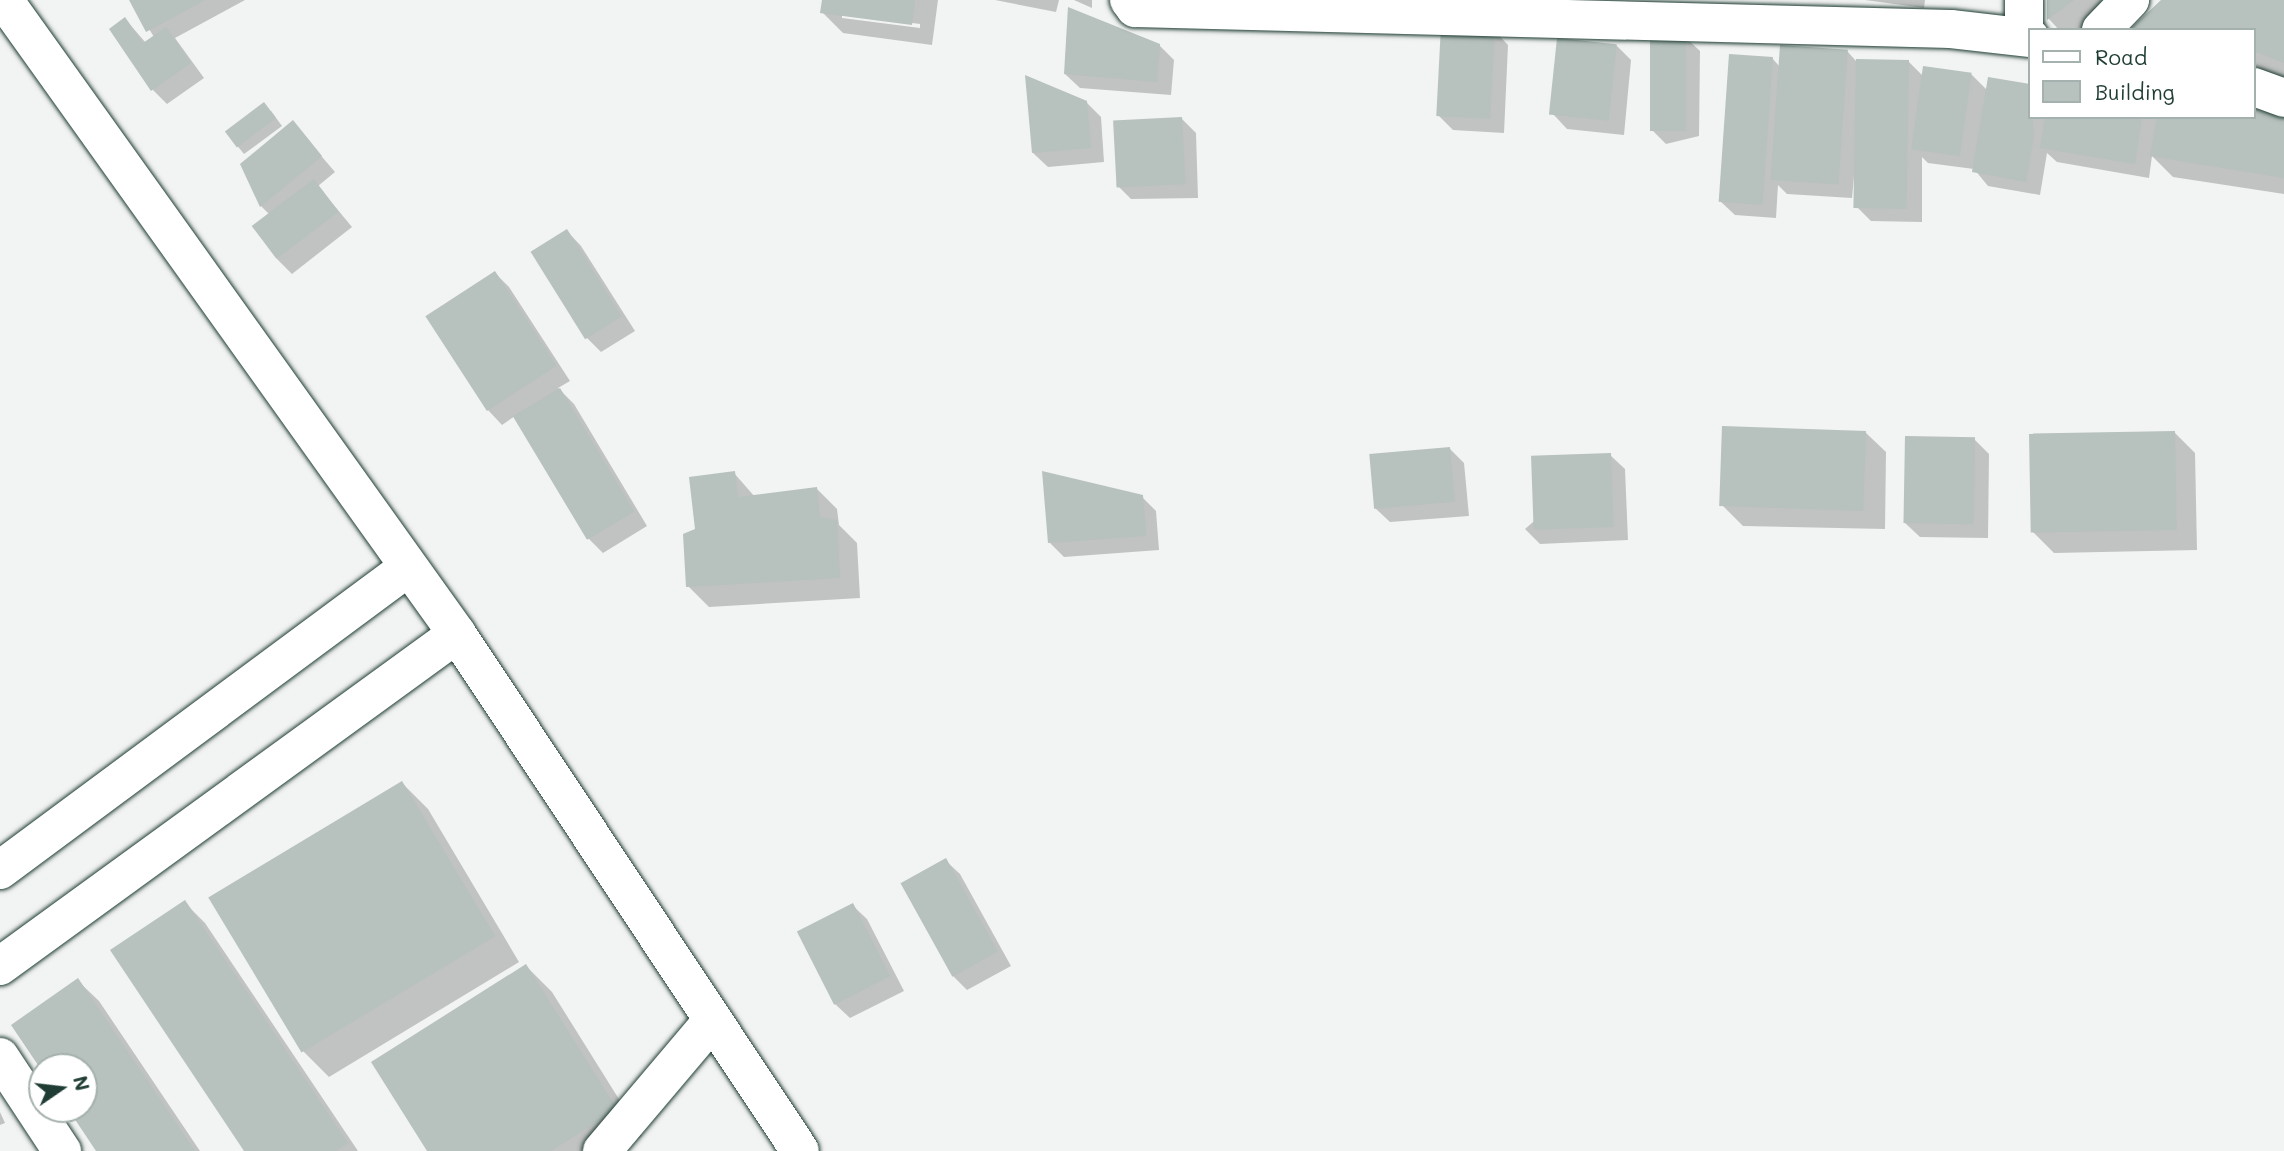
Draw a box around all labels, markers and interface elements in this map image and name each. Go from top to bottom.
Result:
legend [2028,28,2256,119]
text: Road [2095,43,2147,70]
text: Building [2095,78,2175,105]
north arrow [28,1053,98,1123]
text: N [68,1073,96,1093]

